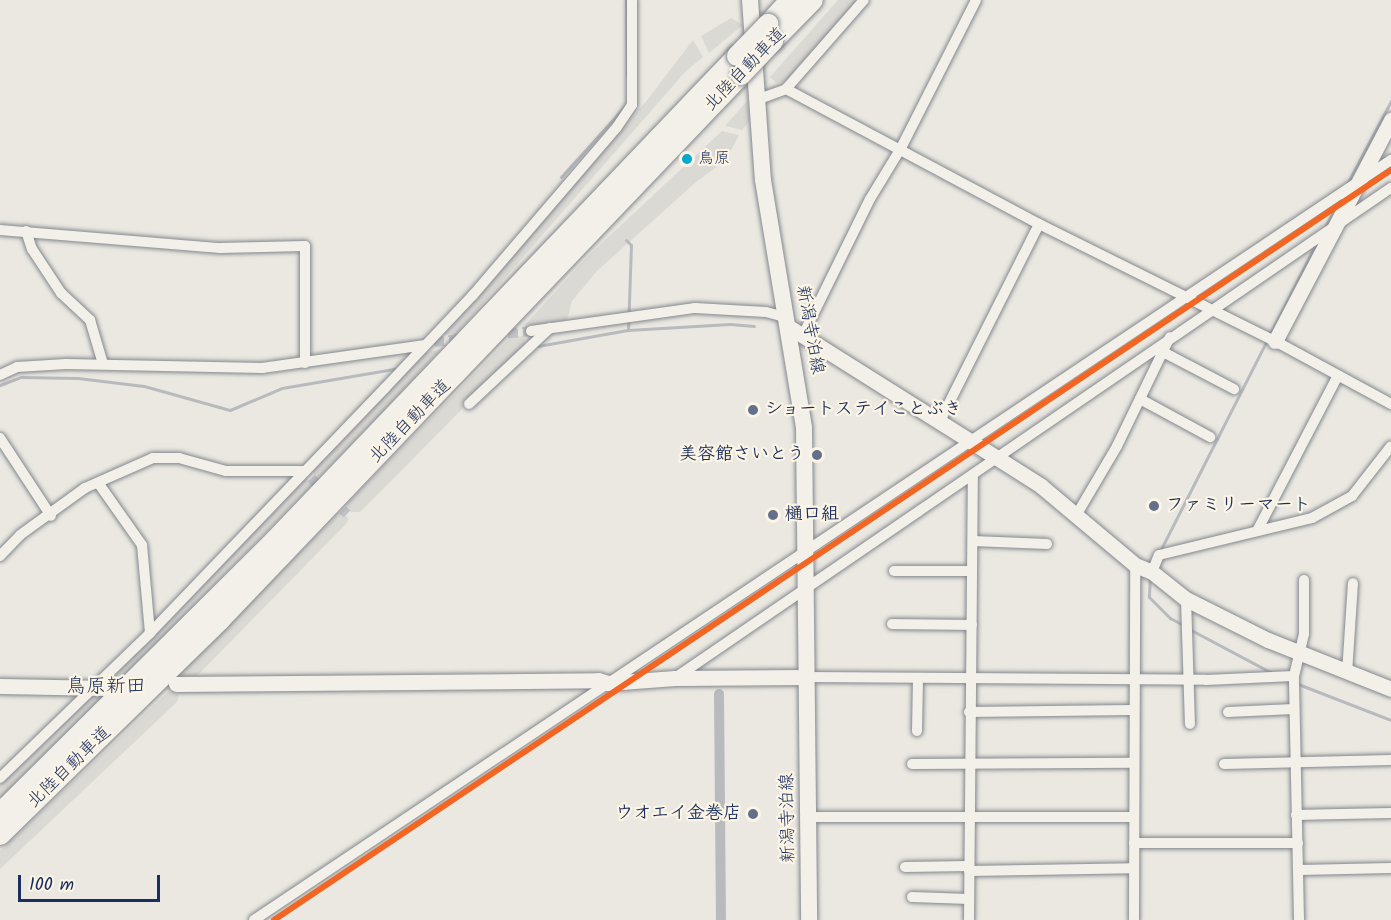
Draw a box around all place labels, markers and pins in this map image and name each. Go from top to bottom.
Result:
place label: 鳥原 [698,149,730,169]
marker: 鳥原 [681,153,693,165]
place label: ショートステイことぶき [765,399,962,421]
marker: ショートステイことぶき [746,403,760,417]
place label: 美容館さいとう [679,444,805,466]
marker: 美容館さいとう [810,448,824,462]
place label: ファミリーマート [1166,495,1310,517]
marker: ファミリーマート [1147,499,1161,513]
place label: 樋口組 [785,504,839,526]
marker: 樋口組 [766,508,780,522]
place label: ウオエイ金巻店 [615,803,741,825]
marker: ウオエイ金巻店 [746,807,760,821]

